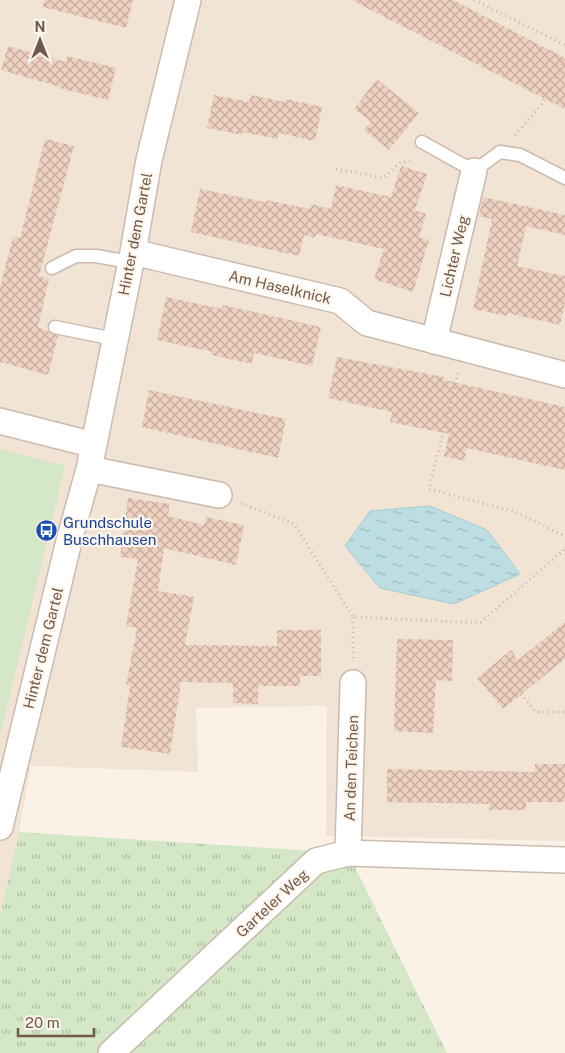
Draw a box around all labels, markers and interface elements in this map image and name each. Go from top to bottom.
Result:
north arrow [15,15,65,65]
text: N [35,19,45,35]
street label: Hinter dem Gartel [115,171,155,297]
street label: Lichter Weg [436,213,472,299]
street label: Am Haselknick [227,267,333,307]
place label: Grundschule Buschhausen [63,514,156,548]
bus stop icon: Grundschule Buschhausen [35,519,59,543]
street label: Hinter dem Gartel [20,585,66,711]
street label: An den Teichen [341,715,361,821]
street label: Garteler Weg [232,865,312,941]
scale bar [18,1006,94,1038]
text: 20 m [25,1014,60,1031]

